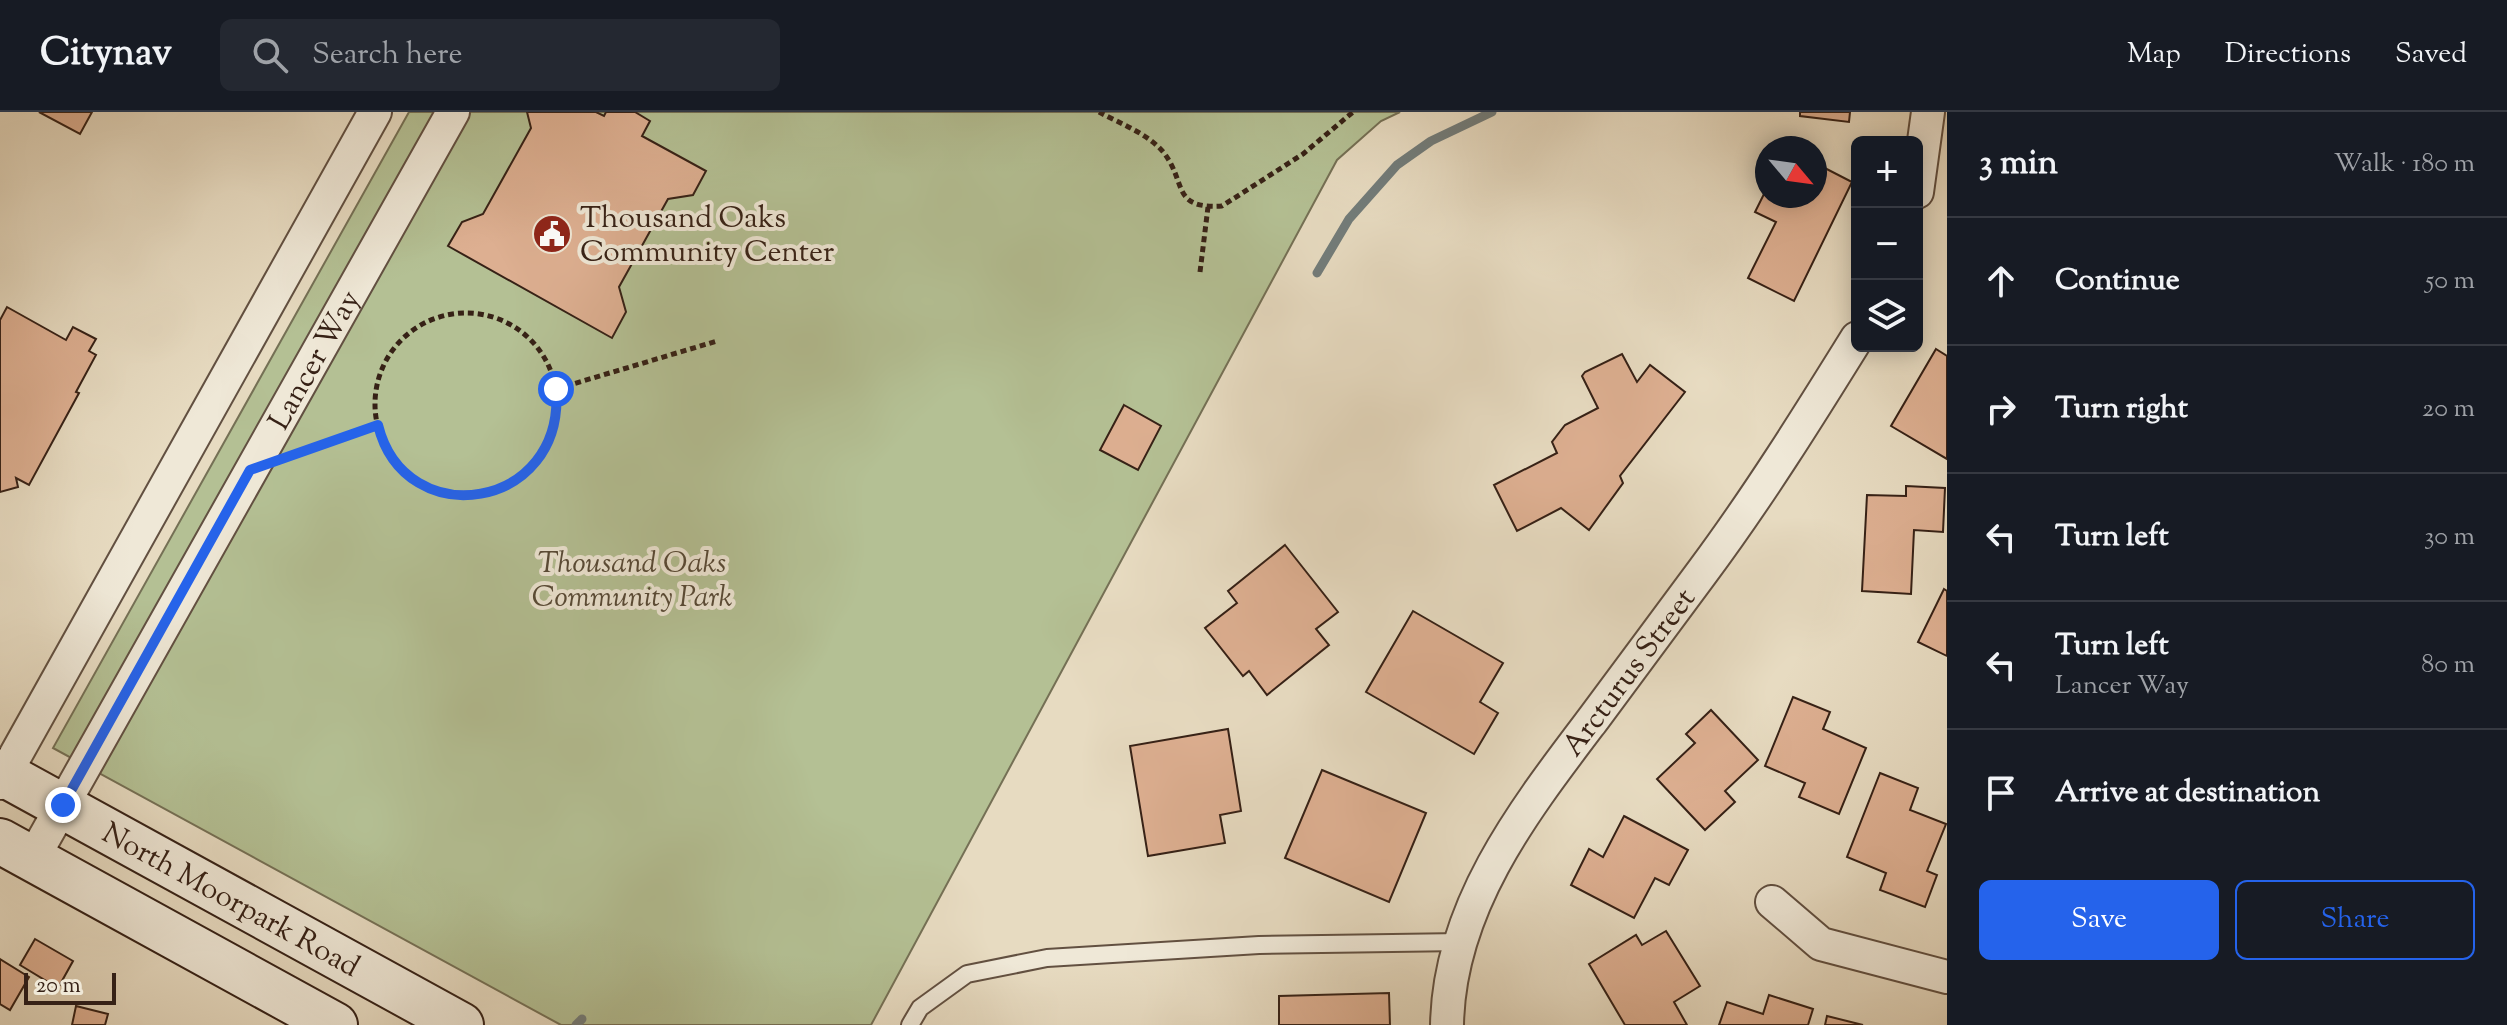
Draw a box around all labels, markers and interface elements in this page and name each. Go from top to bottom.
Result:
search box [220,19,780,91]
text: Citynav [40,28,172,82]
icon: search [248,33,292,77]
text: Search here [312,34,462,77]
text: Map [2127,35,2181,75]
text: Directions [2225,35,2351,75]
text: Saved [2395,35,2467,75]
north arrow [1755,136,1827,208]
map controls [1851,136,1923,352]
button: + [1851,136,1923,208]
text: 3 min [1979,140,2058,189]
text: Walk · 180 m [2334,146,2475,183]
place label: Thousand Oaks Community Center [580,198,834,275]
button: − [1851,208,1923,280]
public building icon: Thousand Oaks Community Center [531,213,573,255]
icon: ahead [1979,259,2023,303]
text: Continue [2055,260,2180,303]
text: 50 m [2425,263,2475,300]
button: layers [1851,280,1923,352]
street label: Lancer Way [259,283,372,439]
route start [538,371,574,407]
icon: right [1979,387,2023,431]
text: Turn right [2055,388,2188,431]
text: 20 m [2422,391,2475,428]
icon: left [1979,515,2023,559]
text: Turn left [2055,516,2169,559]
text: 30 m [2424,519,2475,556]
park label: Thousand Oaks Community Park [532,543,732,620]
street label: Arcturus Street [1553,580,1707,766]
text: Turn left [2055,625,2169,668]
icon: left [1979,643,2023,687]
text: 80 m [2421,647,2475,684]
text: Lancer Way [2055,668,2189,705]
icon: arrive [1979,771,2023,815]
text: Arrive at destination [2055,772,2320,815]
route end [45,787,81,823]
street label: North Moorpark Road [94,813,367,989]
button: Save [1979,880,2219,960]
button: Share [2235,880,2475,960]
scale bar [24,969,116,1005]
text: 20 m [36,971,81,1003]

